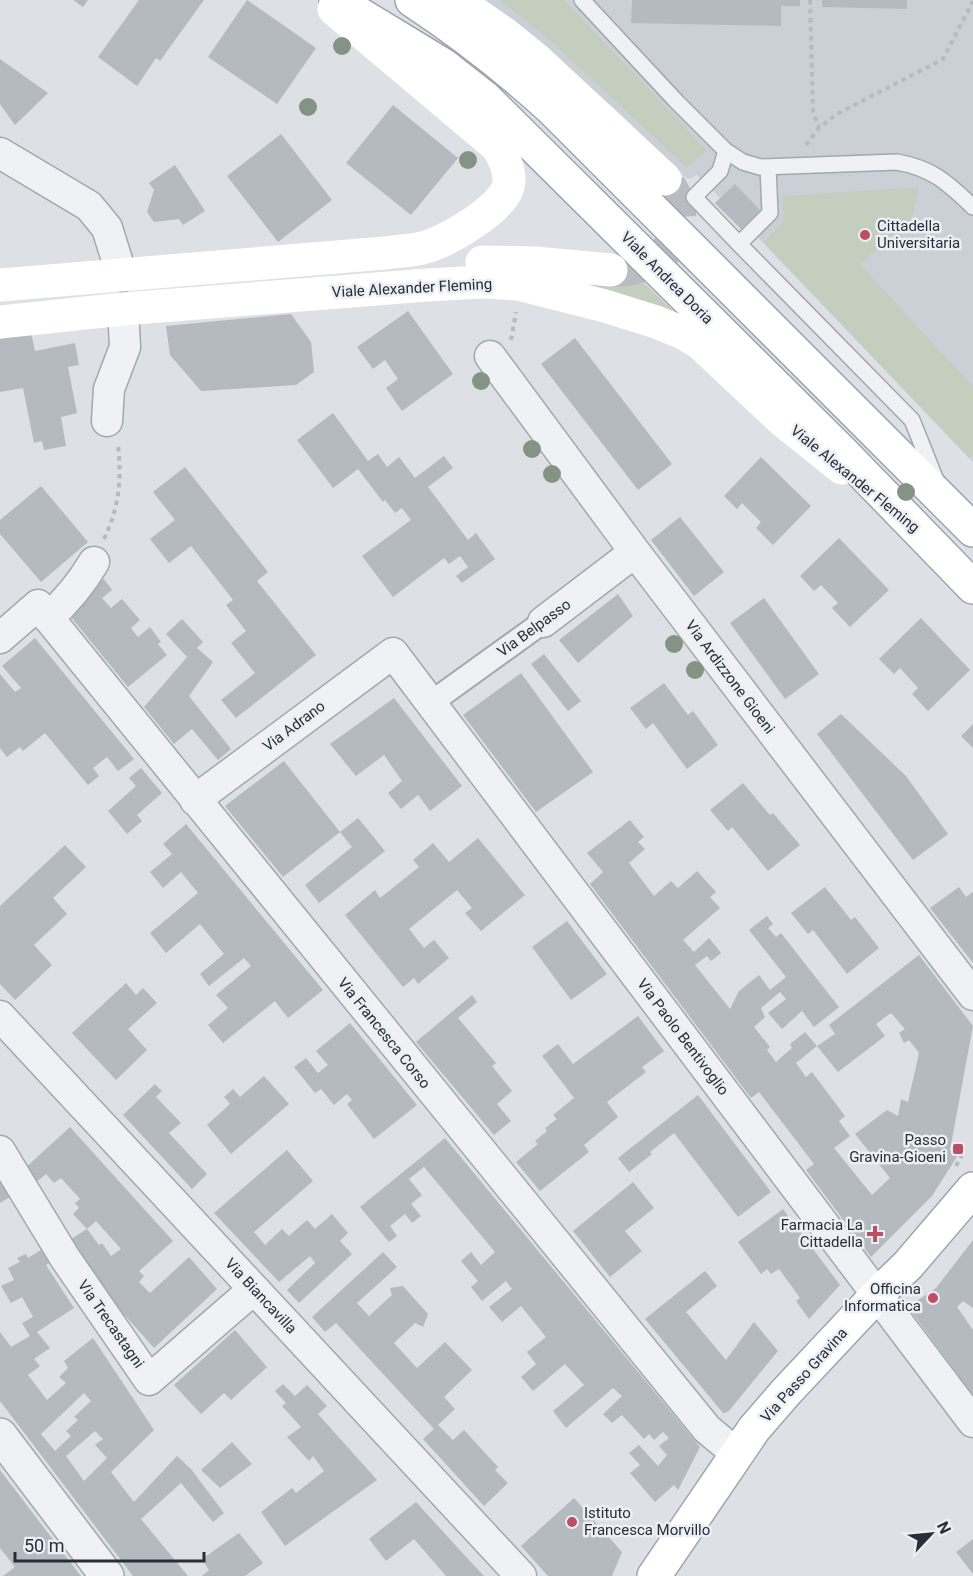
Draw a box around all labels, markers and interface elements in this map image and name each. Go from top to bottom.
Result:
place label: Cittadella Universitaria [877,217,960,252]
street label: Viale Andrea Doria [617,228,717,328]
marker: Cittadella Universitaria [858,228,872,242]
street label: Viale Alexander Fleming [331,275,493,301]
street label: Viale Alexander Fleming [787,421,923,537]
street label: Via Belpasso [494,595,574,661]
street label: Via Ardizzone Gioeni [681,617,779,737]
street label: Via Adrano [259,697,329,755]
street label: Via Francesca Corso [334,974,434,1092]
street label: Via Paolo Bentivoglio [633,975,733,1099]
place label: Passo Gravina-Gioeni [849,1131,946,1166]
marker: Passo Gravina-Gioeni [951,1142,965,1156]
place label: Farmacia La Cittadella [781,1216,863,1251]
marker: Farmacia La Cittadella [868,1227,882,1241]
street label: Via Biancavilla [221,1254,301,1338]
street label: Via Trecastagni [74,1277,148,1371]
place label: Officina Informatica [844,1280,921,1315]
marker: Officina Informatica [926,1291,940,1305]
street label: Via Passo Gravina [757,1324,851,1426]
place label: Istituto Francesca Morvillo [584,1504,710,1539]
north arrow [901,1504,961,1564]
marker: Istituto Francesca Morvillo [565,1515,579,1529]
text: N [933,1518,955,1537]
scale bar [15,1525,204,1563]
text: 50 m [24,1535,64,1556]

